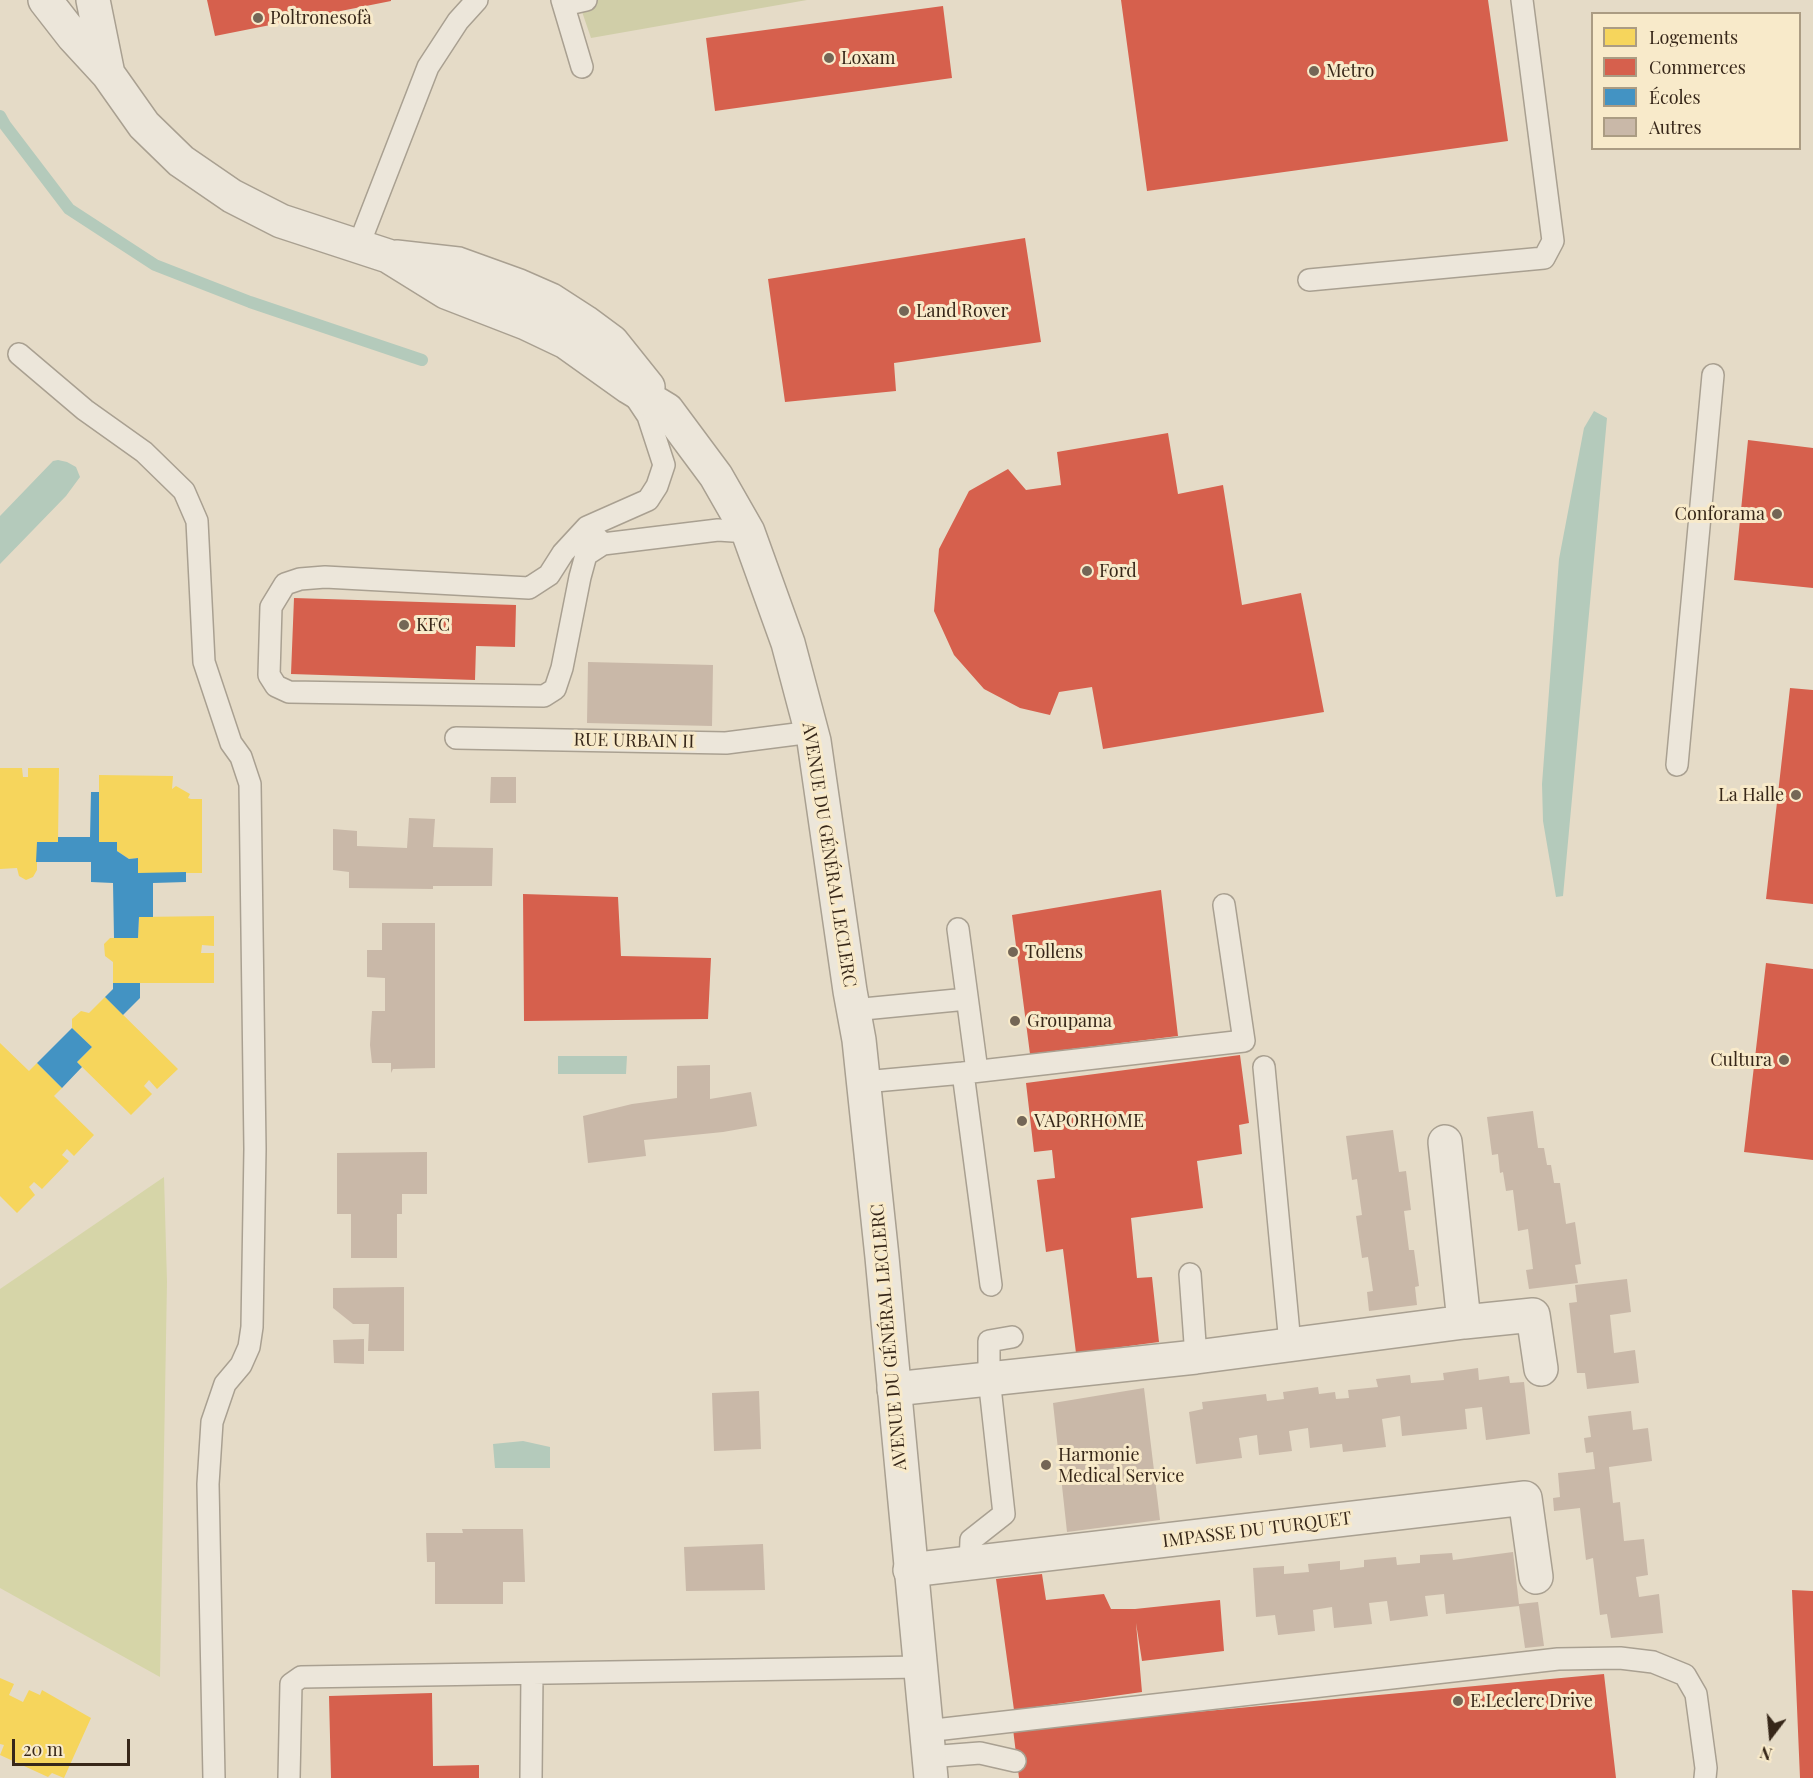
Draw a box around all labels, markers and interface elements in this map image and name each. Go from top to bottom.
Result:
place label: Poltronesofà [270,7,372,29]
marker: Poltronesofà [251,11,265,25]
legend [1591,12,1801,150]
text: Logements [1649,25,1738,49]
place label: Loxam [841,47,895,69]
marker: Loxam [822,51,836,65]
text: Commerces [1649,55,1746,79]
place label: Metro [1326,60,1374,82]
marker: Metro [1307,64,1321,78]
text: Écoles [1649,85,1701,109]
text: Autres [1649,115,1701,139]
place label: Land Rover [916,300,1008,322]
marker: Land Rover [897,304,911,318]
place label: Conforama [1675,503,1765,525]
marker: Conforama [1770,507,1784,521]
place label: Ford [1099,560,1137,582]
marker: Ford [1080,564,1094,578]
place label: KFC [416,614,450,636]
marker: KFC [397,618,411,632]
street label: AVENUE DU GÉNÉRAL LECLERC [797,721,861,989]
street label: RUE URBAIN II [573,729,695,753]
place label: La Halle [1718,784,1784,806]
marker: La Halle [1789,788,1803,802]
place label: Tollens [1025,941,1083,963]
marker: Tollens [1006,945,1020,959]
place label: Groupama [1027,1010,1112,1032]
marker: Groupama [1008,1014,1022,1028]
place label: Cultura [1710,1049,1772,1071]
marker: Cultura [1777,1053,1791,1067]
place label: VAPORHOME [1034,1110,1144,1132]
marker: VAPORHOME [1015,1114,1029,1128]
street label: AVENUE DU GÉNÉRAL LECLERC [867,1203,911,1471]
place label: Harmonie Medical Service [1058,1444,1184,1486]
marker: Harmonie Medical Service [1039,1458,1053,1472]
street label: IMPASSE DU TURQUET [1161,1508,1353,1552]
place label: E.Leclerc Drive [1470,1690,1593,1712]
marker: E.Leclerc Drive [1451,1694,1465,1708]
north arrow [1741,1706,1801,1766]
scale bar [15,1727,134,1765]
text: 20 m [23,1737,63,1761]
text: N [1757,1742,1774,1765]

